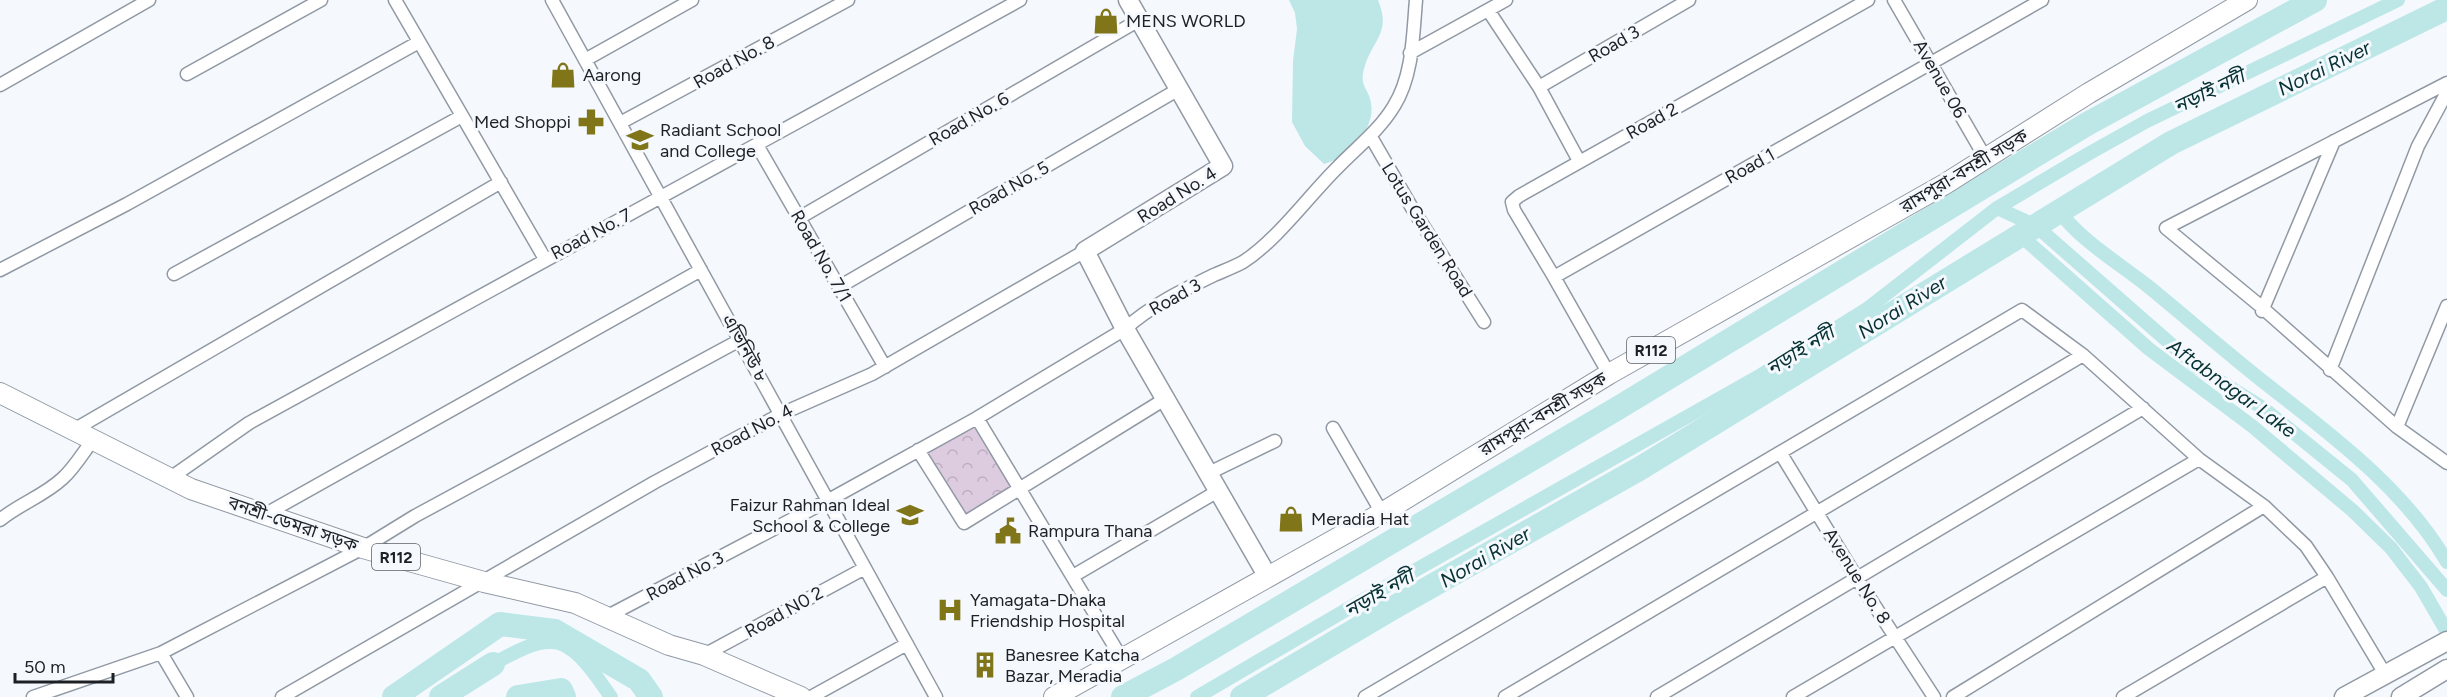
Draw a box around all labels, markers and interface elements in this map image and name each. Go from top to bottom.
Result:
shop icon: MENS WORLD [1091,6,1121,36]
place label: MENS WORLD [1126,10,1246,32]
street label: Road 3 [1584,21,1644,67]
street label: Road No. 8 [690,31,778,93]
water label: Norai River [2274,35,2375,101]
street label: Avenue 06 [1909,36,1971,122]
shop icon: Aarong [548,60,578,90]
water label: নড়াই নদী [2170,62,2252,118]
place label: Aarong [583,64,641,86]
street label: Road No. 6 [925,87,1013,151]
street label: Road 2 [1622,98,1682,144]
pharmacy icon: Med Shoppi [576,107,606,137]
place label: Med Shoppi [474,111,571,133]
place label: Radiant School and College [660,119,781,162]
street label: রামপুরা-বনশ্রী সড়ক [1895,124,2032,218]
school or university icon: Radiant School and College [625,125,655,155]
street label: Road 1 [1721,143,1779,189]
street label: Road No. 5 [965,156,1053,220]
street label: Lotus Garden Road [1377,159,1477,301]
street label: Road No. 4 [1133,162,1221,228]
street label: Road No. 7 [547,203,635,264]
street label: Road No. 7/1 [786,206,856,306]
water label: Norai River [1853,270,1952,344]
street label: Road 3 [1145,274,1205,320]
street label: এভিনিউ ৮ [717,310,773,386]
water label: নড়াই নদী [1762,318,1842,380]
water label: Aftabnagar Lake [2162,333,2301,443]
road number: R112 [1627,337,1675,363]
street label: রামপুরা-বনশ্রী সড়ক [1474,367,1611,461]
street label: Road No. 4 [707,399,797,461]
street label: বনশ্রী-ডেমরা সড়ক [224,491,361,557]
place label: Faizur Rahman Ideal School & College [730,494,890,537]
school or university icon: Faizur Rahman Ideal School & College [895,500,925,530]
shop icon: Meradia Hat [1276,504,1306,534]
place label: Meradia Hat [1311,508,1409,530]
public building icon: Rampura Thana [993,516,1023,546]
place label: Rampura Thana [1028,520,1153,542]
water label: Norai River [1436,521,1535,592]
street label: Avenue No. 8 [1819,524,1895,628]
road number: R112 [372,544,420,570]
street label: Road No 3 [643,546,727,606]
water label: নড়াই নদী [1340,562,1421,622]
street label: Road N0 2 [741,582,827,642]
place label: Yamagata-Dhaka Friendship Hospital [970,589,1125,632]
hospital icon: Yamagata-Dhaka Friendship Hospital [935,595,965,625]
place label: Banesree Katcha Bazar, Meradia [1005,644,1139,687]
scale bar [15,646,112,684]
building icon: Banesree Katcha Bazar, Meradia [970,650,1000,680]
text: 50 m [24,656,66,678]

